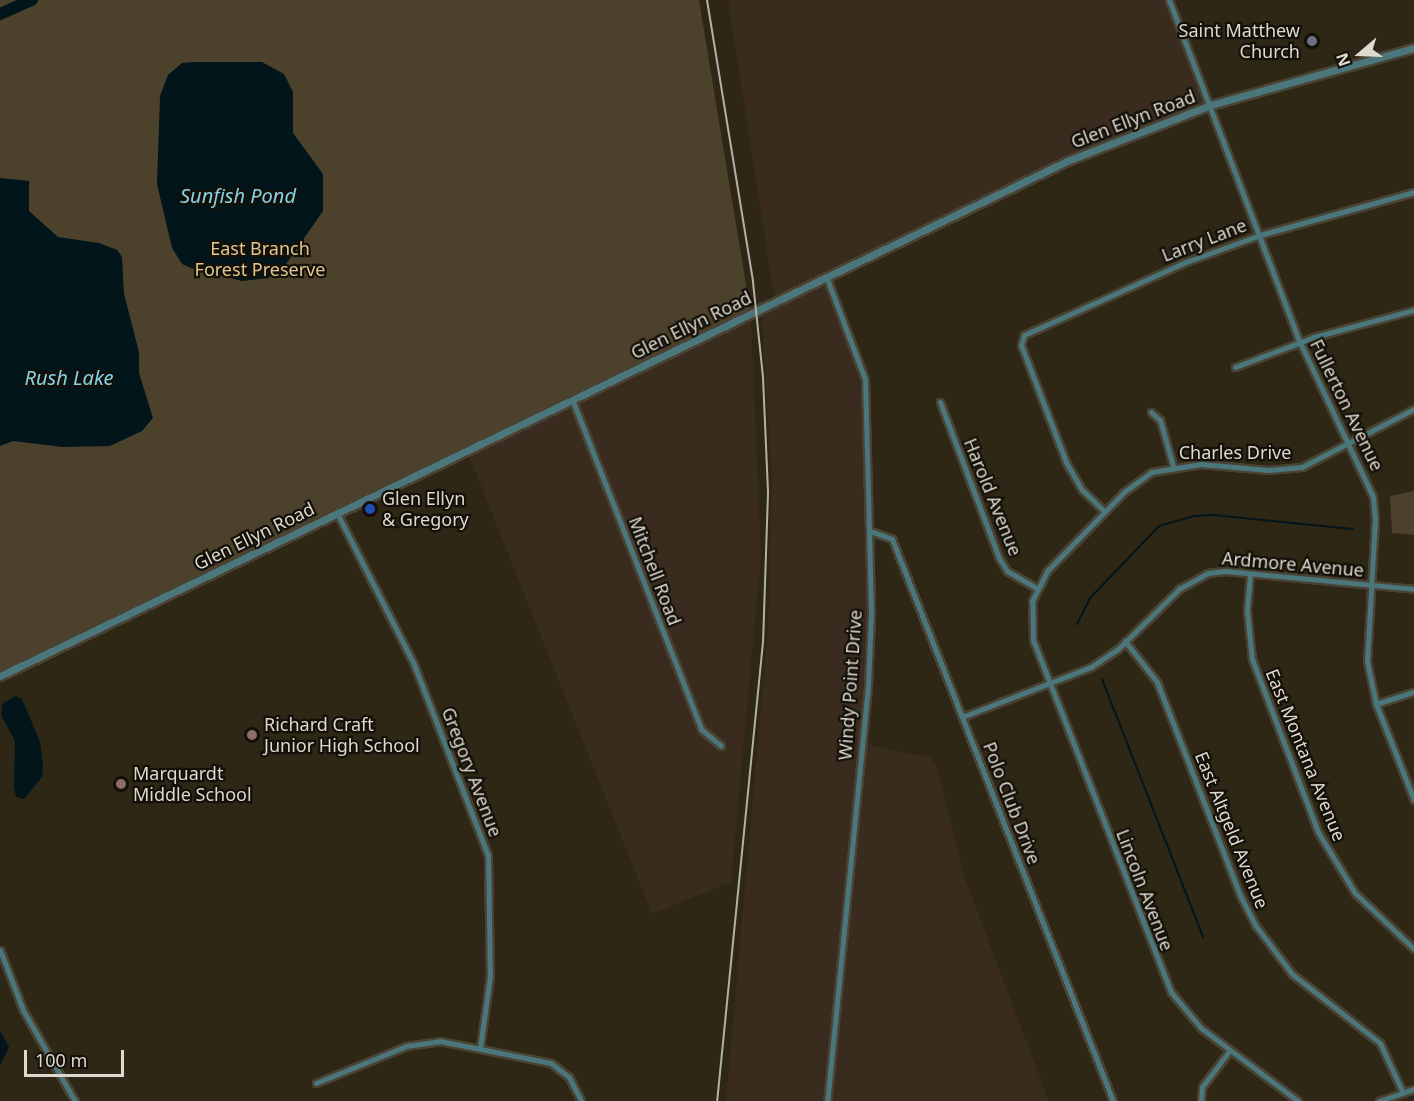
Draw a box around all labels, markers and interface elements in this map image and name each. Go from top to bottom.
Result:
place label: Saint Matthew Church [1179,20,1300,63]
north arrow [1330,24,1390,84]
marker: Saint Matthew Church [1305,34,1319,48]
text: N [1330,50,1356,70]
street label: Glen Ellyn Road [1068,85,1198,153]
water label: Sunfish Pond [180,183,296,207]
street label: Larry Lane [1159,214,1249,266]
park label: East Branch Forest Preserve [195,238,325,280]
street label: Glen Ellyn Road [627,287,755,363]
street label: Fullerton Avenue [1306,336,1388,474]
water label: Rush Lake [25,365,113,389]
street label: Harold Avenue [960,435,1026,559]
street label: Charles Drive [1179,441,1291,463]
place label: Glen Ellyn & Gregory [382,488,469,530]
street label: Glen Ellyn Road [190,498,318,574]
marker: Glen Ellyn & Gregory [363,502,377,516]
street label: Mitchell Road [624,514,686,628]
street label: Ardmore Avenue [1221,547,1365,581]
street label: Windy Point Drive [834,609,866,761]
street label: East Montana Avenue [1262,666,1350,844]
street label: Gregory Avenue [437,704,507,840]
place label: Richard Craft Junior High School [264,714,420,756]
marker: Richard Craft Junior High School [245,728,259,742]
street label: Polo Club Drive [979,739,1045,867]
street label: East Altgeld Avenue [1191,748,1273,912]
place label: Marquardt Middle School [133,763,252,806]
marker: Marquardt Middle School [114,777,128,791]
street label: Lincoln Avenue [1112,826,1178,954]
scale bar [27,1038,128,1076]
text: 100 m [35,1048,87,1072]

